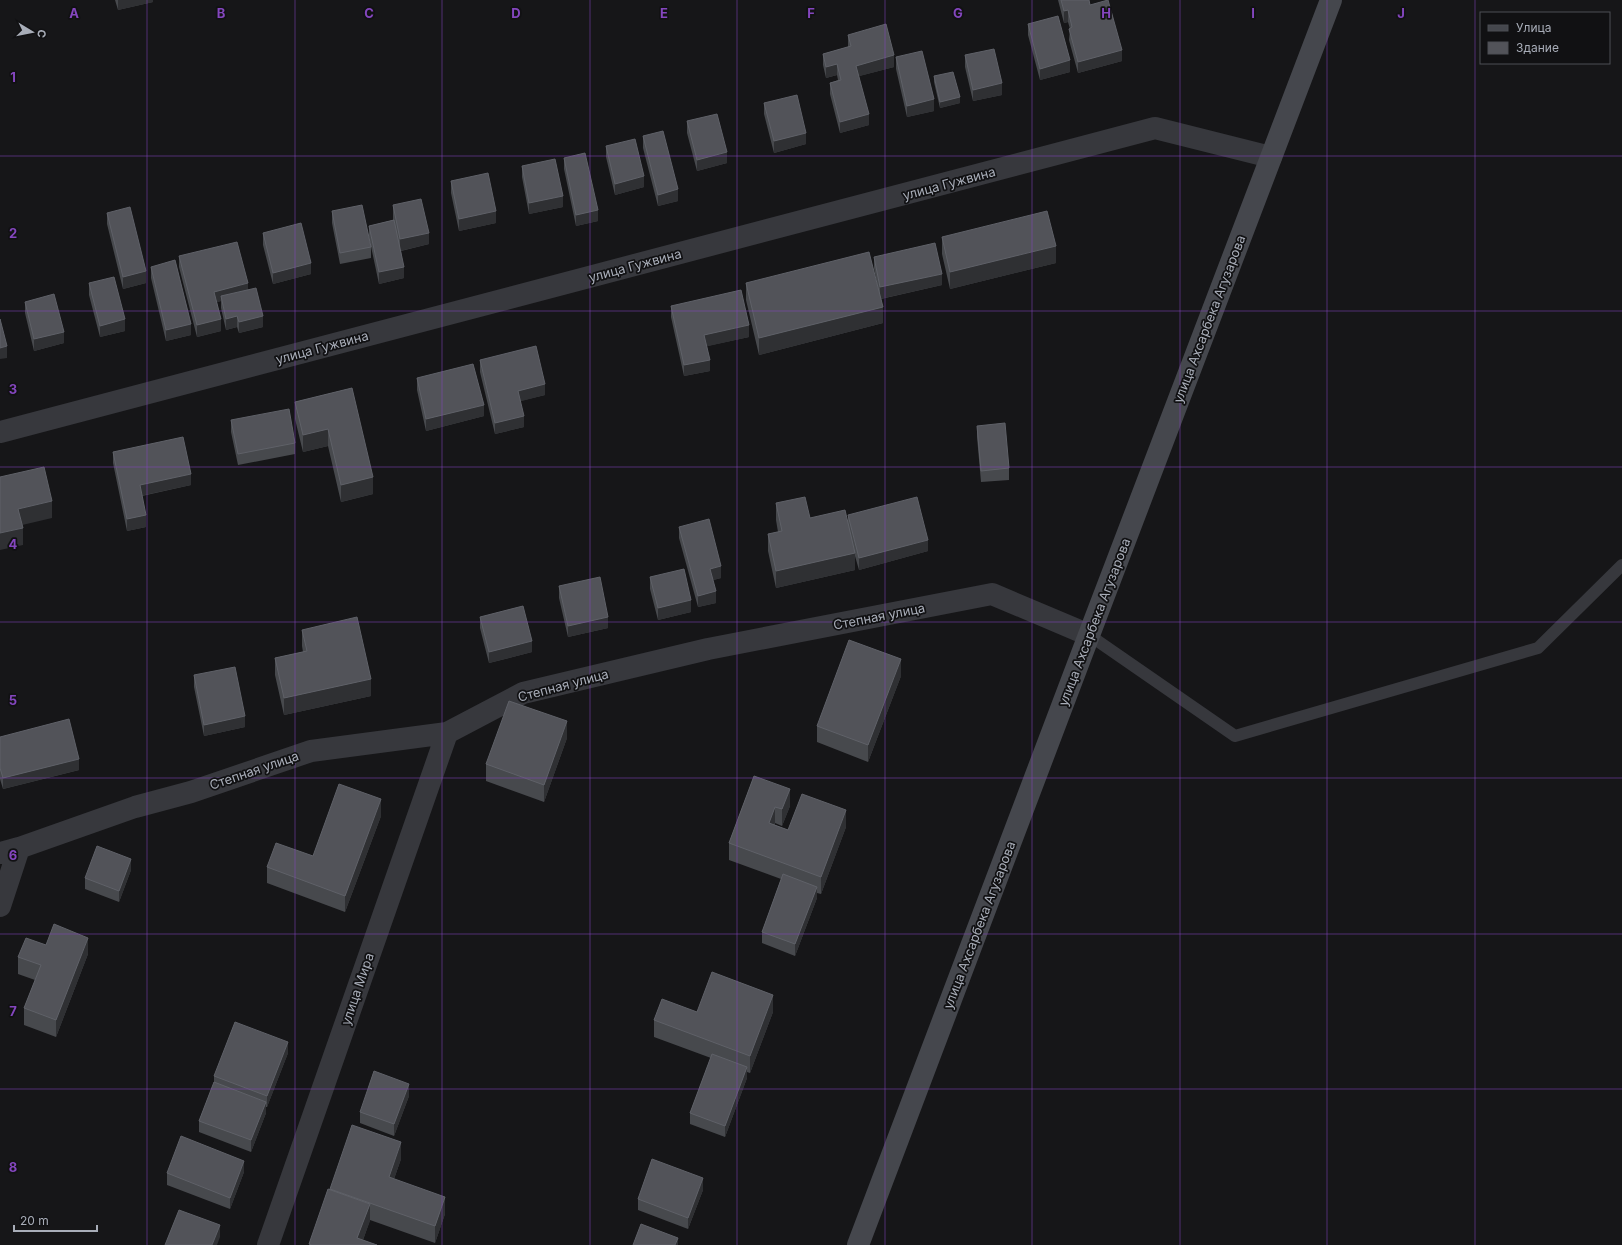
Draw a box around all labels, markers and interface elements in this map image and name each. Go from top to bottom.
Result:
text: A [69,5,79,21]
text: B [217,5,226,21]
text: C [364,5,374,21]
text: D [511,5,521,21]
text: E [660,5,668,21]
text: F [807,5,815,21]
text: G [953,5,963,21]
text: H [1101,5,1111,21]
text: I [1251,5,1255,21]
text: J [1397,5,1405,21]
north arrow [12,12,52,52]
legend [1480,12,1610,64]
text: Улица [1516,20,1551,35]
text: С [34,29,49,39]
text: Здание [1516,40,1559,55]
text: 1 [10,69,16,85]
street label: улица Гужвина [901,163,997,203]
text: 2 [9,225,17,241]
street label: улица Ахсарбека Агузарова [1170,233,1248,405]
street label: улица Гужвина [587,245,683,285]
street label: улица Гужвина [274,327,370,367]
text: 3 [9,381,17,397]
text: 4 [9,536,18,552]
street label: улица Ахсарбека Агузарова [1055,536,1133,708]
street label: Степная улица [832,599,926,633]
street label: Степная улица [516,665,610,705]
text: 5 [9,692,17,708]
street label: Степная улица [207,747,301,793]
street label: улица Ахсарбека Агузарова [940,839,1018,1011]
text: 6 [9,847,17,863]
street label: улица Мира [337,951,377,1027]
text: 7 [9,1003,17,1019]
text: 8 [9,1159,17,1175]
scale bar [14,1207,97,1233]
text: 20 m [20,1213,49,1228]

